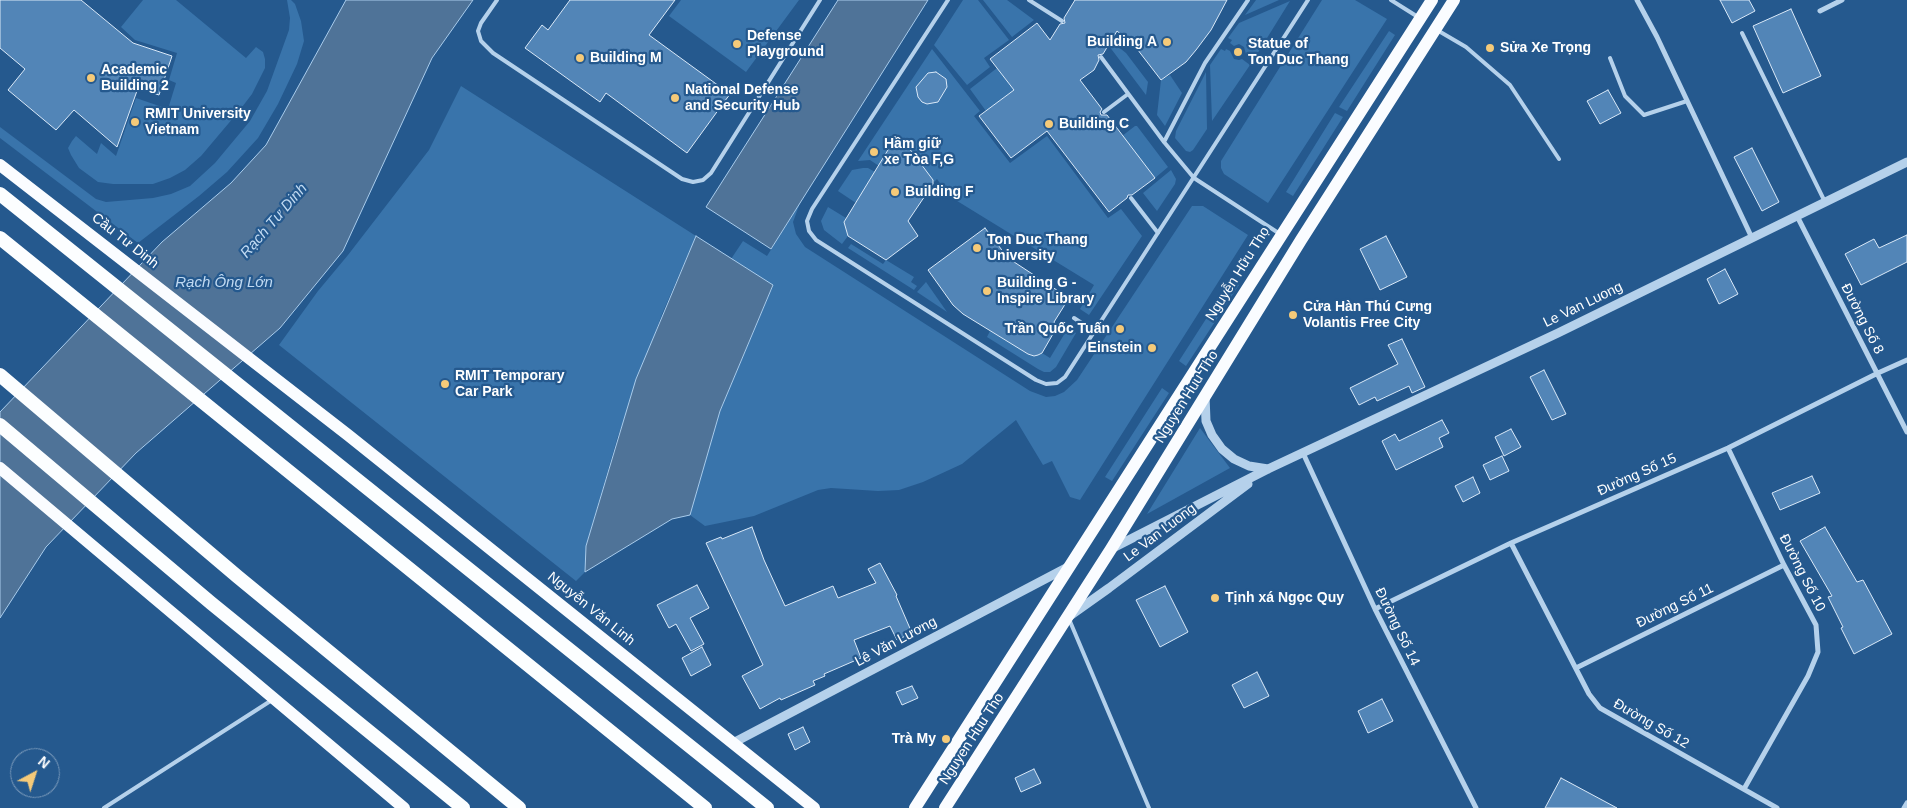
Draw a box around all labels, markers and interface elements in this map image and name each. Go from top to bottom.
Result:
place label: Defense Playground [747,28,824,60]
place label: Building A [1087,34,1157,50]
marker: Building A [1161,36,1173,48]
place label: Statue of Ton Duc Thang [1248,36,1349,68]
marker: Defense Playground [731,38,743,50]
place label: Sửa Xe Trọng [1500,40,1591,56]
marker: Sửa Xe Trọng [1484,42,1496,54]
marker: Statue of Ton Duc Thang [1232,46,1244,58]
place label: Building M [590,50,662,66]
marker: Building M [574,52,586,64]
place label: Academic Building 2 [101,62,169,94]
marker: Academic Building 2 [85,72,97,84]
place label: National Defense and Security Hub [685,82,800,114]
marker: National Defense and Security Hub [669,92,681,104]
place label: RMIT University Vietnam [145,106,251,138]
marker: RMIT University Vietnam [129,116,141,128]
place label: Building C [1059,116,1129,132]
marker: Building C [1043,118,1055,130]
place label: Hầm giữ xe Tòa F,G [884,136,954,168]
marker: Hầm giữ xe Tòa F,G [868,146,880,158]
water label: Rạch Tư Dinh [237,180,311,262]
place label: Building F [905,184,973,200]
marker: Building F [889,186,901,198]
street label: Cầu Tư Dinh [88,210,162,272]
street label: Nguyễn Hữu Thọ [1202,224,1274,324]
place label: Ton Duc Thang University [987,232,1088,264]
marker: Ton Duc Thang University [971,242,983,254]
water label: Rạch Ông Lớn [175,274,273,292]
place label: Building G - Inspire Library [997,275,1094,308]
street label: Le Van Luong [1541,279,1625,331]
street label: Đường Số 8 [1837,281,1887,357]
marker: Building G - Inspire Library [981,285,993,297]
place label: Cửa Hàn Thú Cưng Volantis Free City [1303,299,1432,332]
marker: Cửa Hàn Thú Cưng Volantis Free City [1287,309,1299,321]
place label: Trần Quốc Tuấn [1004,321,1110,337]
marker: Trần Quốc Tuấn [1114,323,1126,335]
place label: Einstein [1088,340,1142,356]
marker: Einstein [1146,342,1158,354]
street label: Nguyen Huu Tho [1152,348,1222,446]
place label: RMIT Temporary Car Park [455,368,564,401]
marker: RMIT Temporary Car Park [439,378,451,390]
street label: Đường Số 15 [1595,450,1679,500]
street label: Le Van Luong [1121,500,1199,566]
street label: Đường Số 10 [1775,531,1829,615]
street label: Nguyễn Văn Linh [544,569,638,649]
street label: Đường Số 11 [1634,580,1716,632]
street label: Đường Số 14 [1371,585,1423,669]
place label: Tịnh xá Ngọc Quy [1225,590,1344,606]
marker: Tịnh xá Ngọc Quy [1209,592,1221,604]
street label: Lê Văn Lương [852,613,940,671]
street label: Nguyen Huu Tho [936,690,1008,788]
street label: Đường Số 12 [1610,696,1692,752]
place label: Trà My [892,731,936,747]
marker: Trà My [940,733,952,745]
north arrow [10,748,60,798]
text: N [35,753,53,772]

